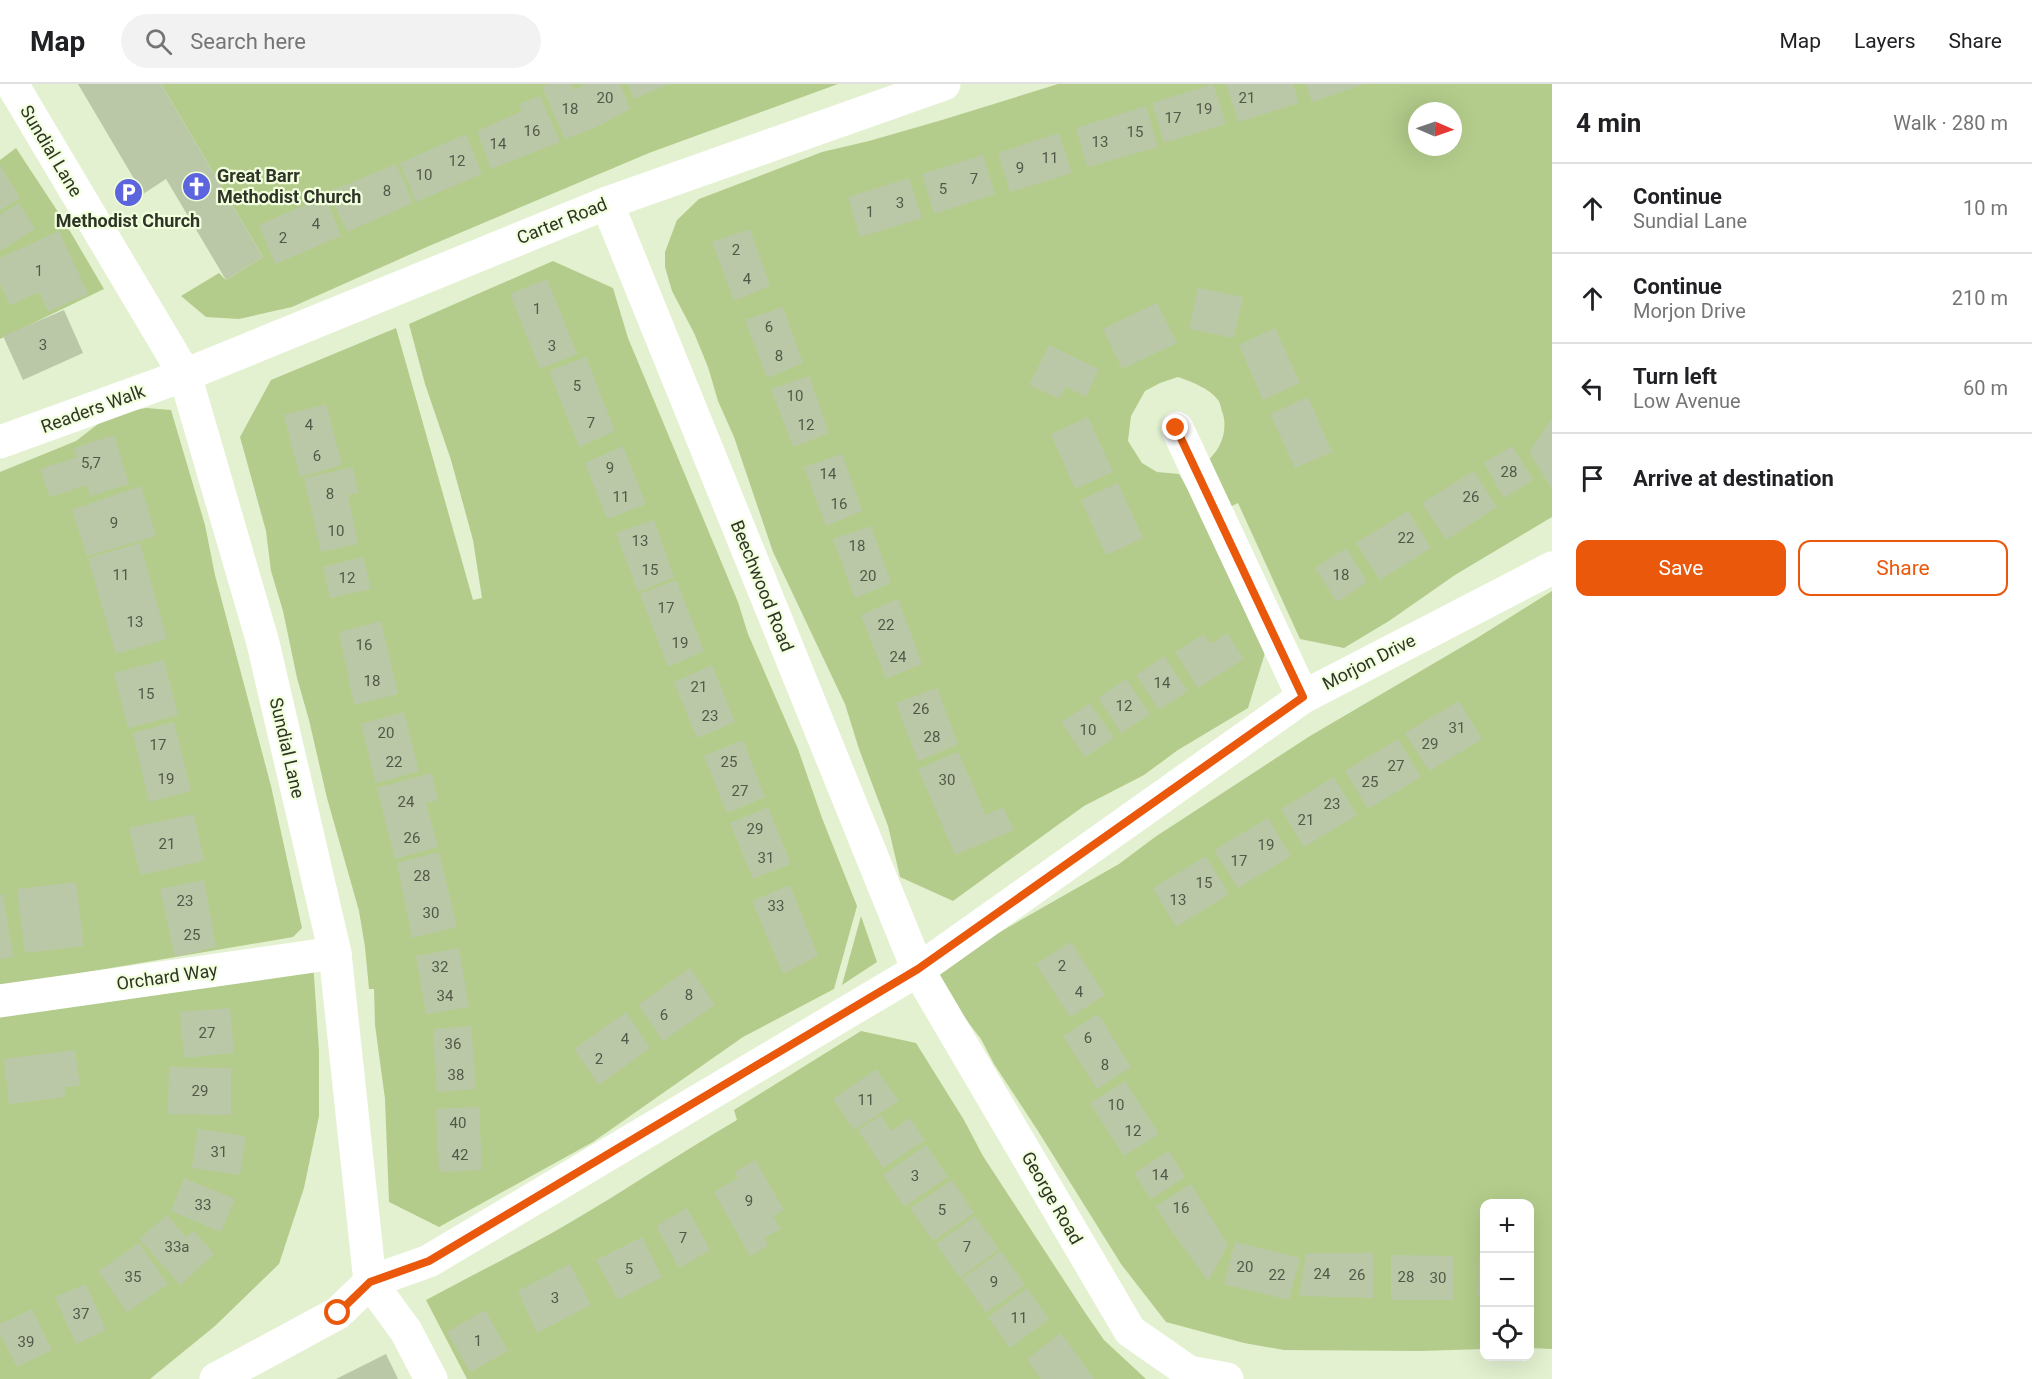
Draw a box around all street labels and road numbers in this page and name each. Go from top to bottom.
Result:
street label: Sundial Lane [16,101,87,200]
street label: Carter Road [514,193,610,248]
street label: Readers Walk [38,380,148,437]
street label: Beechwood Road [727,517,798,654]
street label: Morjon Drive [1319,629,1419,694]
street label: Sundial Lane [266,695,309,800]
street label: Orchard Way [115,959,219,994]
street label: George Road [1017,1148,1087,1248]

